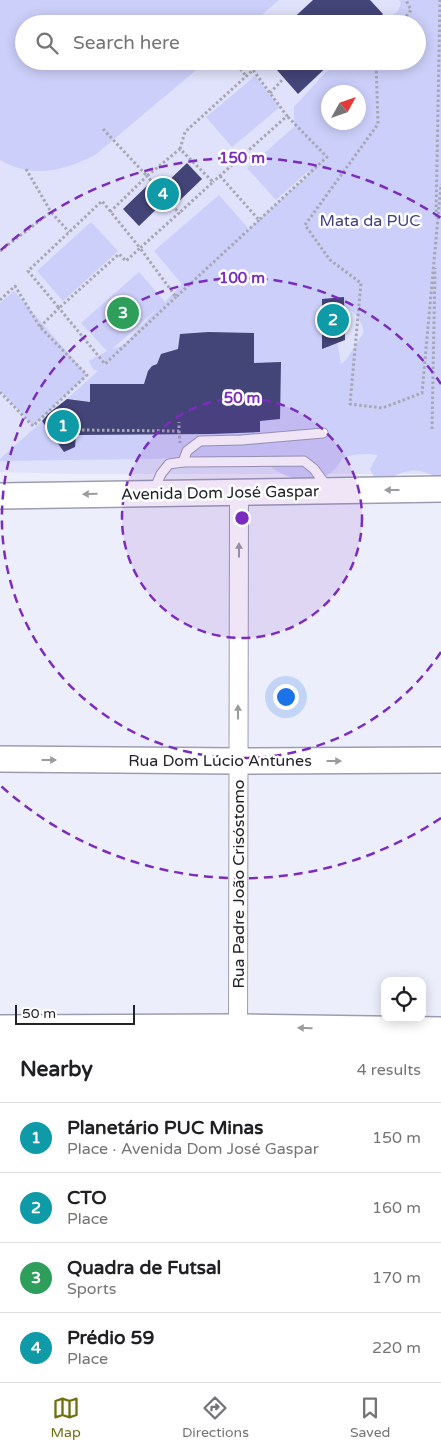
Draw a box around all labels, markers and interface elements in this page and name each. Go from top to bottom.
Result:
search box [15,15,426,70]
icon: search [33,29,61,57]
text: Search here [73,32,180,54]
north arrow [321,85,366,130]
text: 150 m [219,149,265,167]
pin: 4 [147,175,179,213]
park label: Mata da PUC [320,211,420,231]
text: 100 m [219,269,265,287]
pin: 3 [107,294,139,332]
pin: 2 [317,301,349,339]
text: 50 m [224,389,260,407]
pin: 1 [47,407,79,445]
street label: Avenida Dom José Gaspar [121,481,320,505]
one-way arrow [384,486,400,494]
one-way arrow [82,490,98,498]
centre of rings [233,509,251,527]
one-way arrow [235,542,243,558]
your location [273,684,299,710]
one-way arrow [234,704,242,720]
street label: Rua Dom Lúcio Antunes [128,751,312,771]
one-way arrow [41,756,57,764]
one-way arrow [326,757,342,765]
street label: Rua Padre João Crisóstomo [229,779,249,989]
map controls [381,977,426,1022]
button: locate [381,977,426,1022]
scale bar [15,1002,135,1025]
text: 50 m [22,1005,56,1022]
one-way arrow [297,1024,313,1032]
text: Nearby [20,1057,93,1082]
text: 4 results [357,1060,421,1080]
text: Planetário PUC Minas [67,1117,263,1139]
text: 1 [31,1128,41,1148]
text: 150 m [372,1128,421,1148]
text: Place · Avenida Dom José Gaspar [67,1139,319,1159]
text: CTO [67,1187,107,1209]
text: 2 [31,1198,41,1218]
text: 160 m [372,1198,421,1218]
text: Place [67,1209,108,1229]
text: Quadra de Futsal [67,1257,221,1279]
text: 3 [31,1268,41,1288]
text: 170 m [372,1268,421,1288]
text: Sports [67,1279,116,1299]
text: Prédio 59 [67,1327,154,1349]
text: 4 [31,1338,41,1358]
text: 220 m [372,1338,421,1358]
text: Place [67,1349,108,1369]
tab: Map [51,1394,81,1441]
tab: Directions [182,1394,249,1441]
tab: Saved [350,1394,390,1441]

